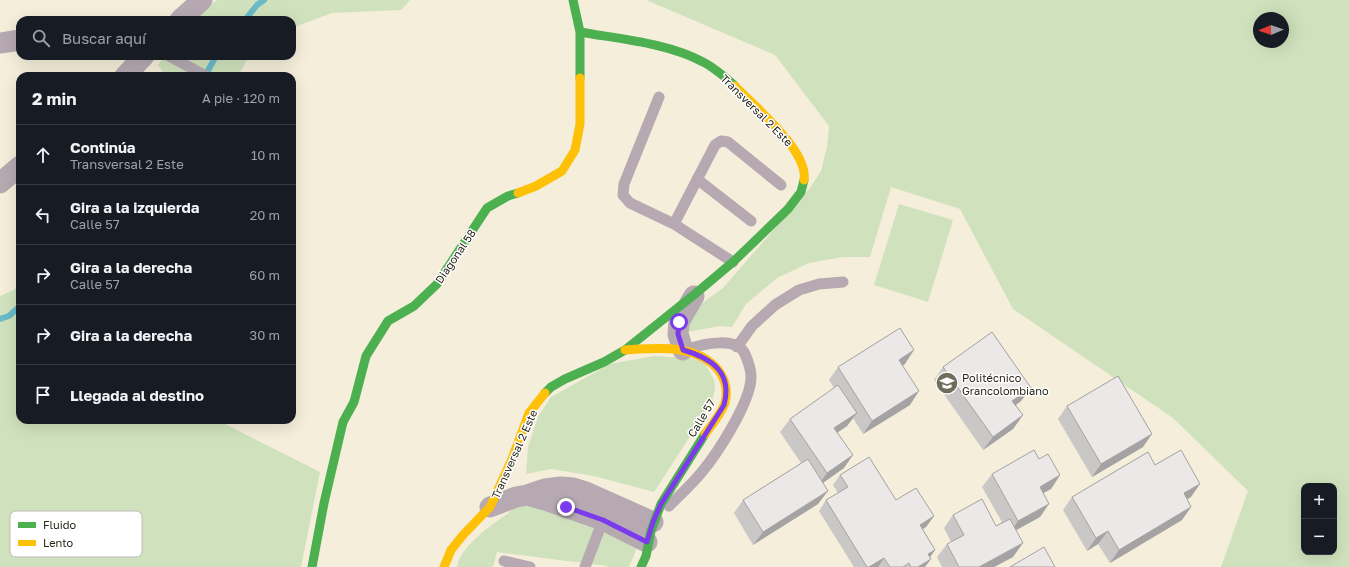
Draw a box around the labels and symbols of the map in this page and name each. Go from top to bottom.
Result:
north arrow [1253,12,1289,48]
street label: Transversal 2 Este [718,71,796,149]
street label: Diagonal 58 [432,226,478,286]
route start [670,313,688,331]
school or university icon: Politécnico Grancolombiano [934,370,960,396]
place label: Politécnico Grancolombiano [962,371,1049,397]
street label: Calle 57 [685,397,717,439]
street label: Transversal 2 Este [488,407,540,501]
route end [557,498,575,516]
legend [10,511,142,557]
text: Fluido [43,518,76,531]
text: Lento [43,536,74,549]

